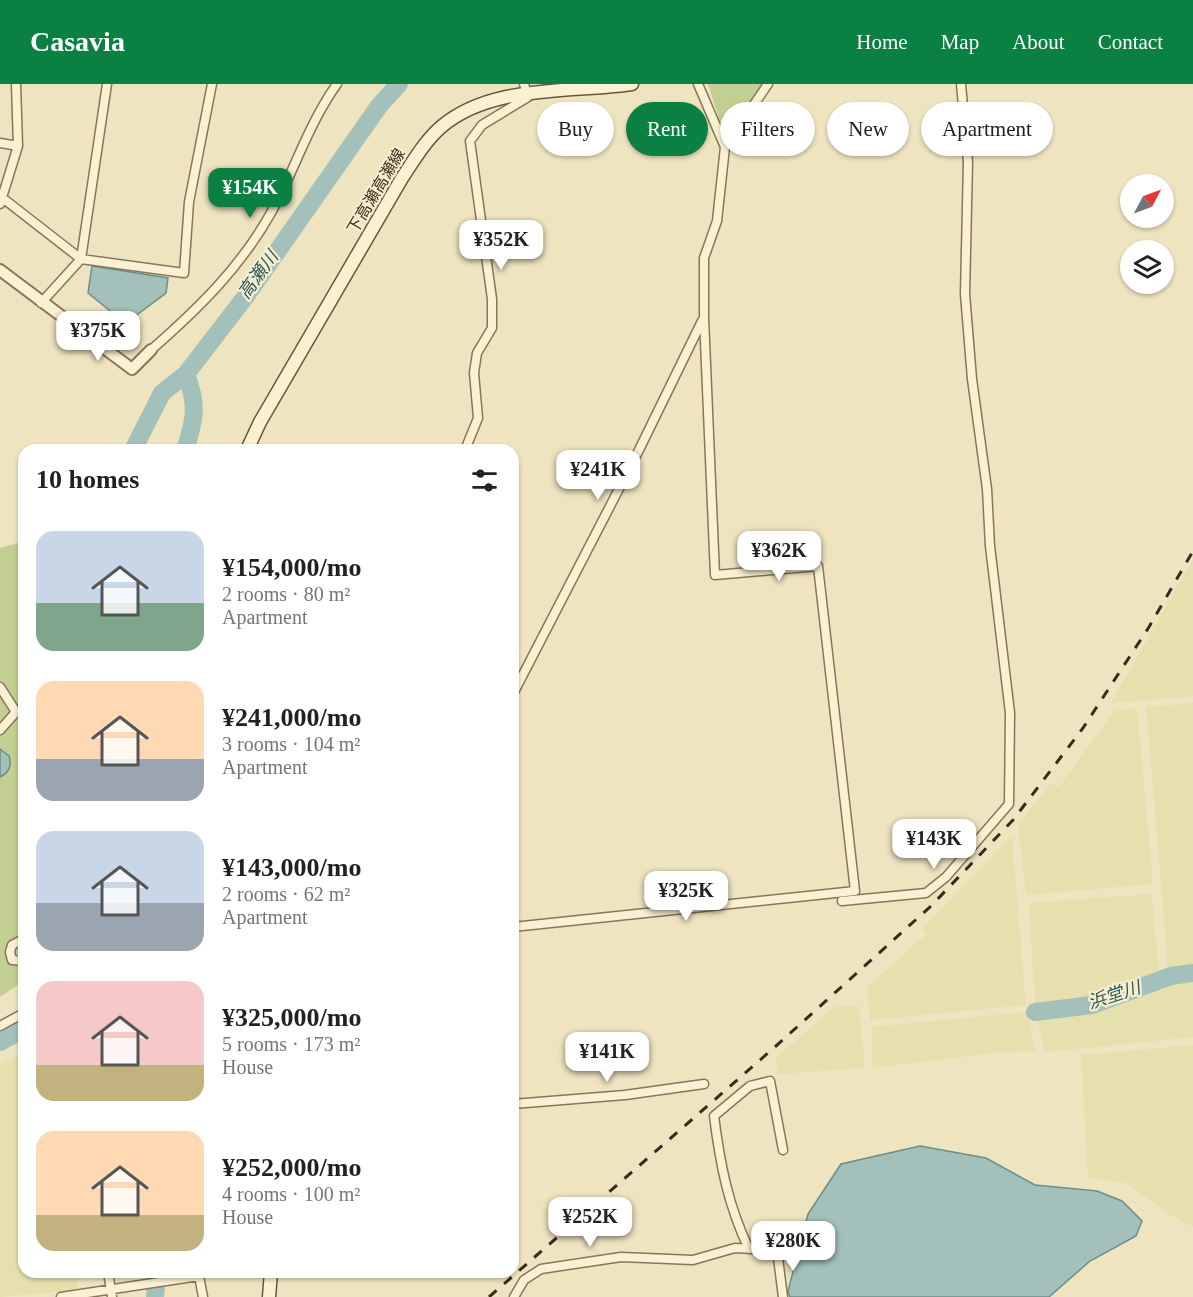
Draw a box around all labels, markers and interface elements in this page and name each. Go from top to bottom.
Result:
text: Casavia [30,26,125,57]
text: Home [856,30,908,54]
text: Map [941,30,979,54]
text: About [1012,30,1065,54]
text: Contact [1098,30,1163,54]
chip: Buy [537,102,614,156]
chip: Rent [626,102,708,156]
chip: Filters [720,102,815,156]
chip: New [827,102,909,156]
chip: Apartment [921,102,1053,156]
street label: 下高瀬高瀬線 [344,145,408,237]
pin: ¥154K [208,168,292,219]
north arrow [1120,174,1174,228]
map controls [1120,174,1174,294]
text: ¥154K [222,176,278,198]
pin: ¥352K [459,220,543,271]
text: ¥352K [473,228,529,250]
button: layers [1120,240,1174,294]
water label: 高瀬川 [234,246,283,303]
pin: ¥375K [56,311,140,362]
text: ¥375K [70,319,126,341]
pin: ¥241K [556,450,640,501]
text: ¥241K [570,458,626,480]
icon: filters [468,464,501,497]
text: 10 homes [36,465,139,494]
pin: ¥362K [737,531,821,582]
text: ¥362K [751,539,807,561]
text: ¥154,000/mo [222,553,361,582]
icon: home [84,555,156,627]
text: 2 rooms · 80 m² [222,583,350,605]
text: Apartment [222,606,308,628]
text: ¥241,000/mo [222,703,361,732]
icon: home [84,705,156,777]
text: 3 rooms · 104 m² [222,733,360,755]
text: Apartment [222,756,308,778]
pin: ¥143K [892,819,976,870]
text: ¥143K [906,827,962,849]
text: ¥143,000/mo [222,853,361,882]
icon: home [84,855,156,927]
pin: ¥325K [644,871,728,922]
text: ¥325K [658,879,714,901]
text: 2 rooms · 62 m² [222,883,350,905]
text: Apartment [222,906,308,928]
water label: 浜堂川 [1085,977,1145,1013]
text: ¥325,000/mo [222,1003,361,1032]
icon: home [84,1005,156,1077]
pin: ¥141K [565,1032,649,1083]
text: 5 rooms · 173 m² [222,1033,360,1055]
text: ¥141K [579,1040,635,1062]
text: House [222,1056,273,1078]
text: ¥252,000/mo [222,1153,361,1182]
icon: home [84,1155,156,1227]
text: 4 rooms · 100 m² [222,1183,360,1205]
pin: ¥252K [548,1197,632,1248]
text: ¥252K [562,1205,618,1227]
text: House [222,1206,273,1228]
pin: ¥280K [751,1221,835,1272]
text: ¥280K [765,1229,821,1251]

